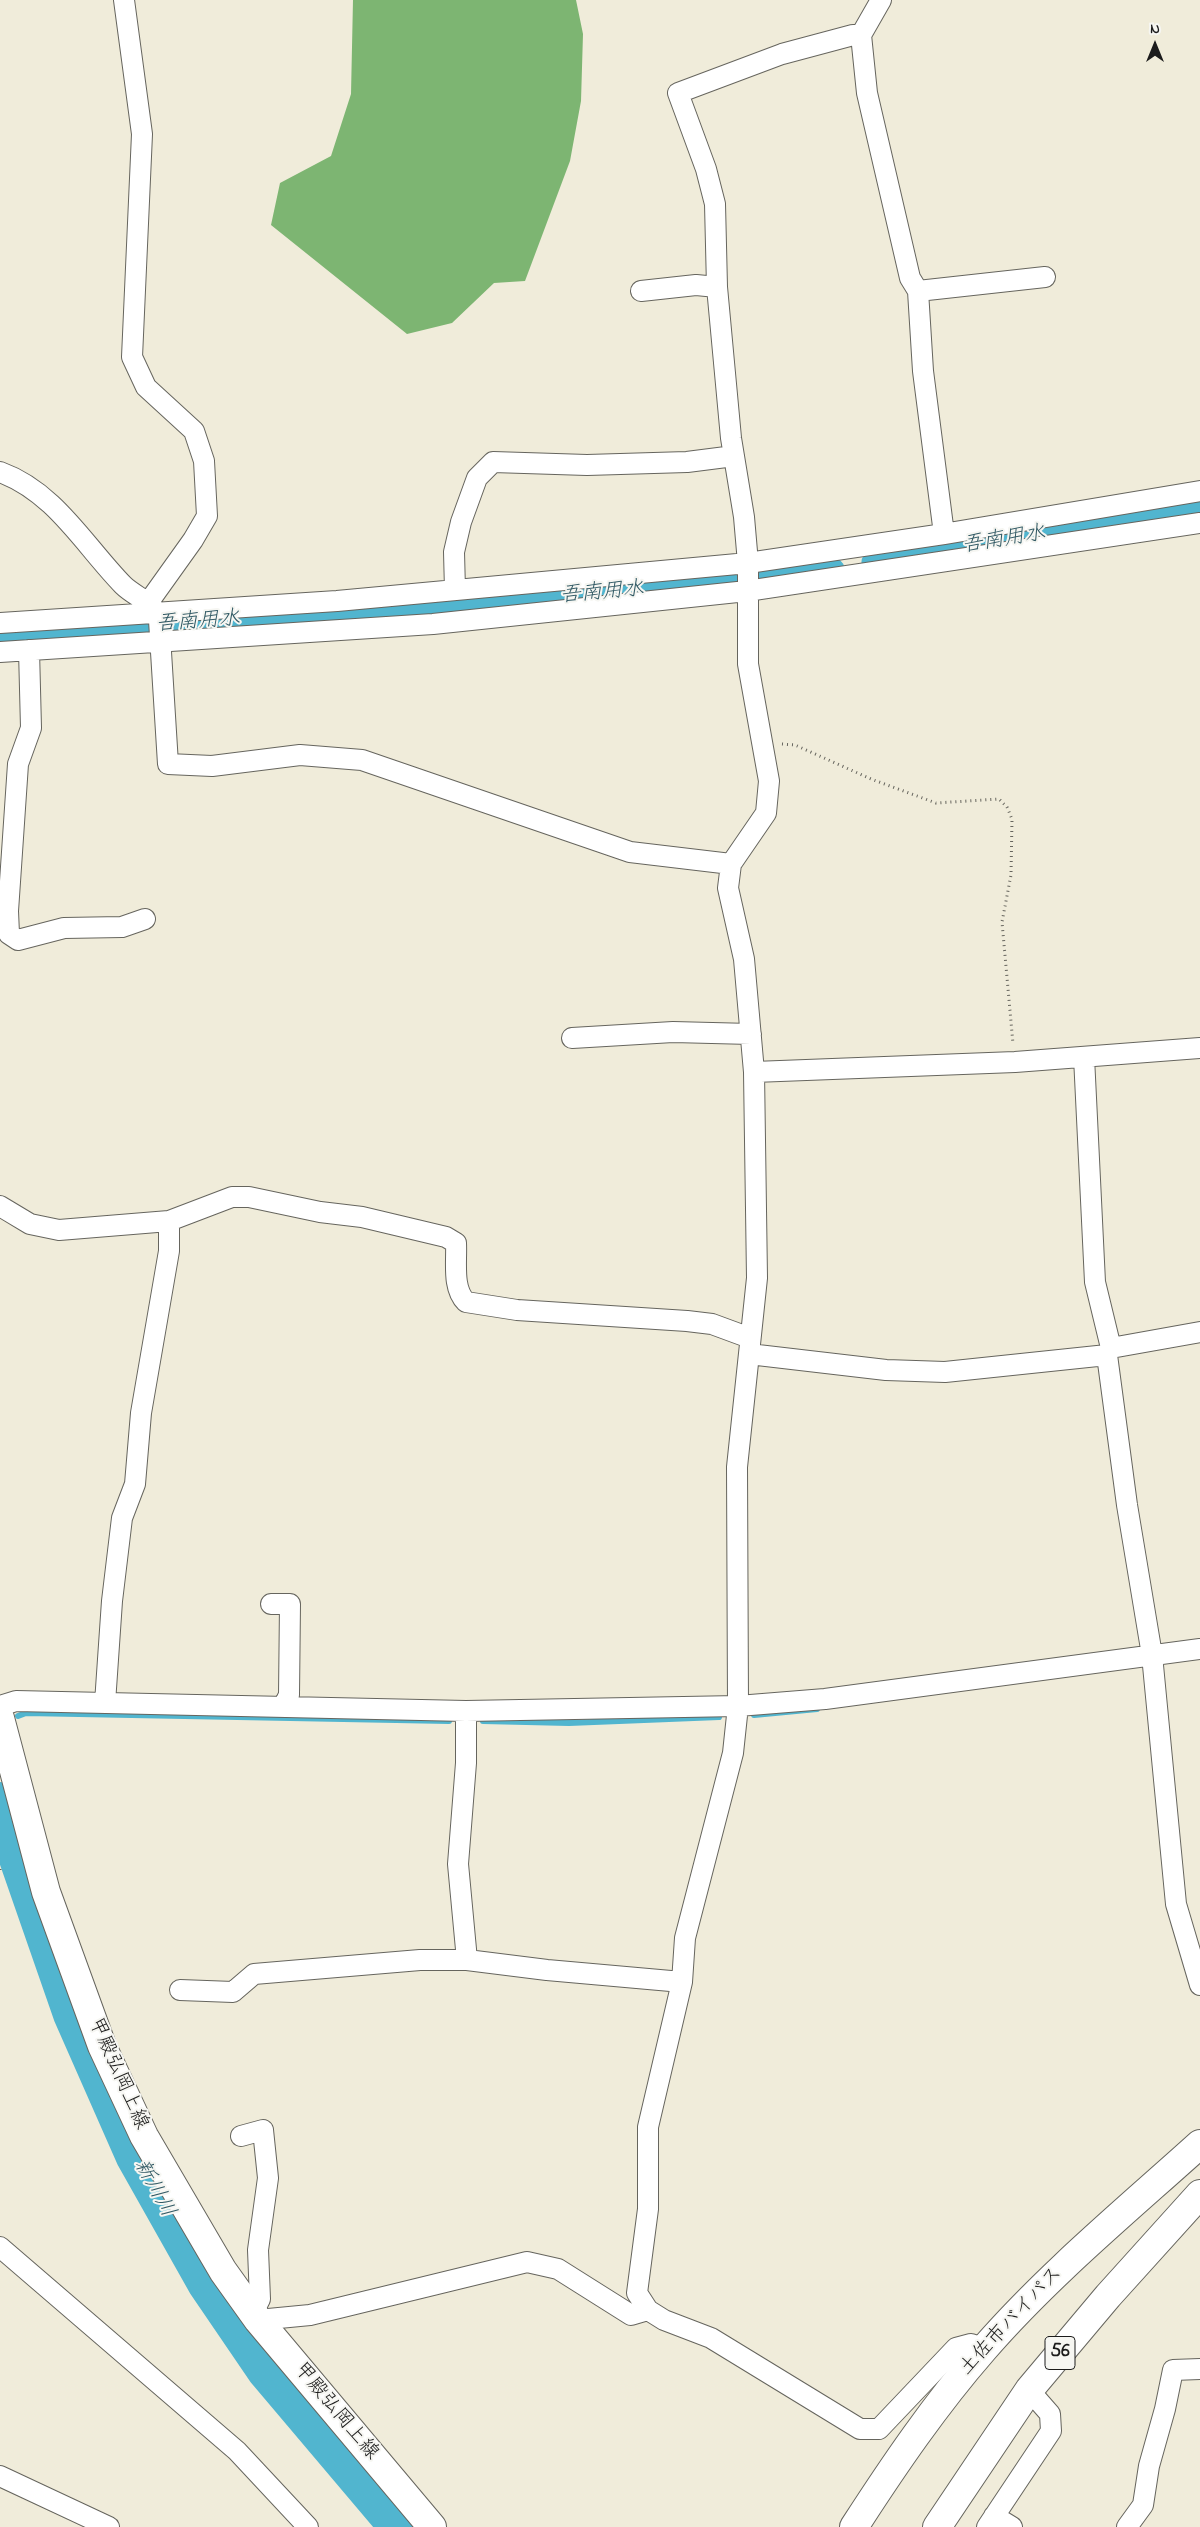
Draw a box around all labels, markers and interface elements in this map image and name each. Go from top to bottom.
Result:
text: N [1150,19,1160,40]
north arrow [1130,20,1180,70]
water label: 吾南用水 [961,522,1047,560]
water label: 吾南用水 [559,578,645,610]
water label: 吾南用水 [155,608,241,638]
street label: 甲殿弘岡上線 [82,2014,152,2134]
water label: 新川川 [127,2155,179,2223]
street label: 土佐市バイパス [955,2263,1069,2381]
road number: 56 [1045,2336,1075,2370]
street label: 甲殿弘岡上線 [287,2358,383,2466]

